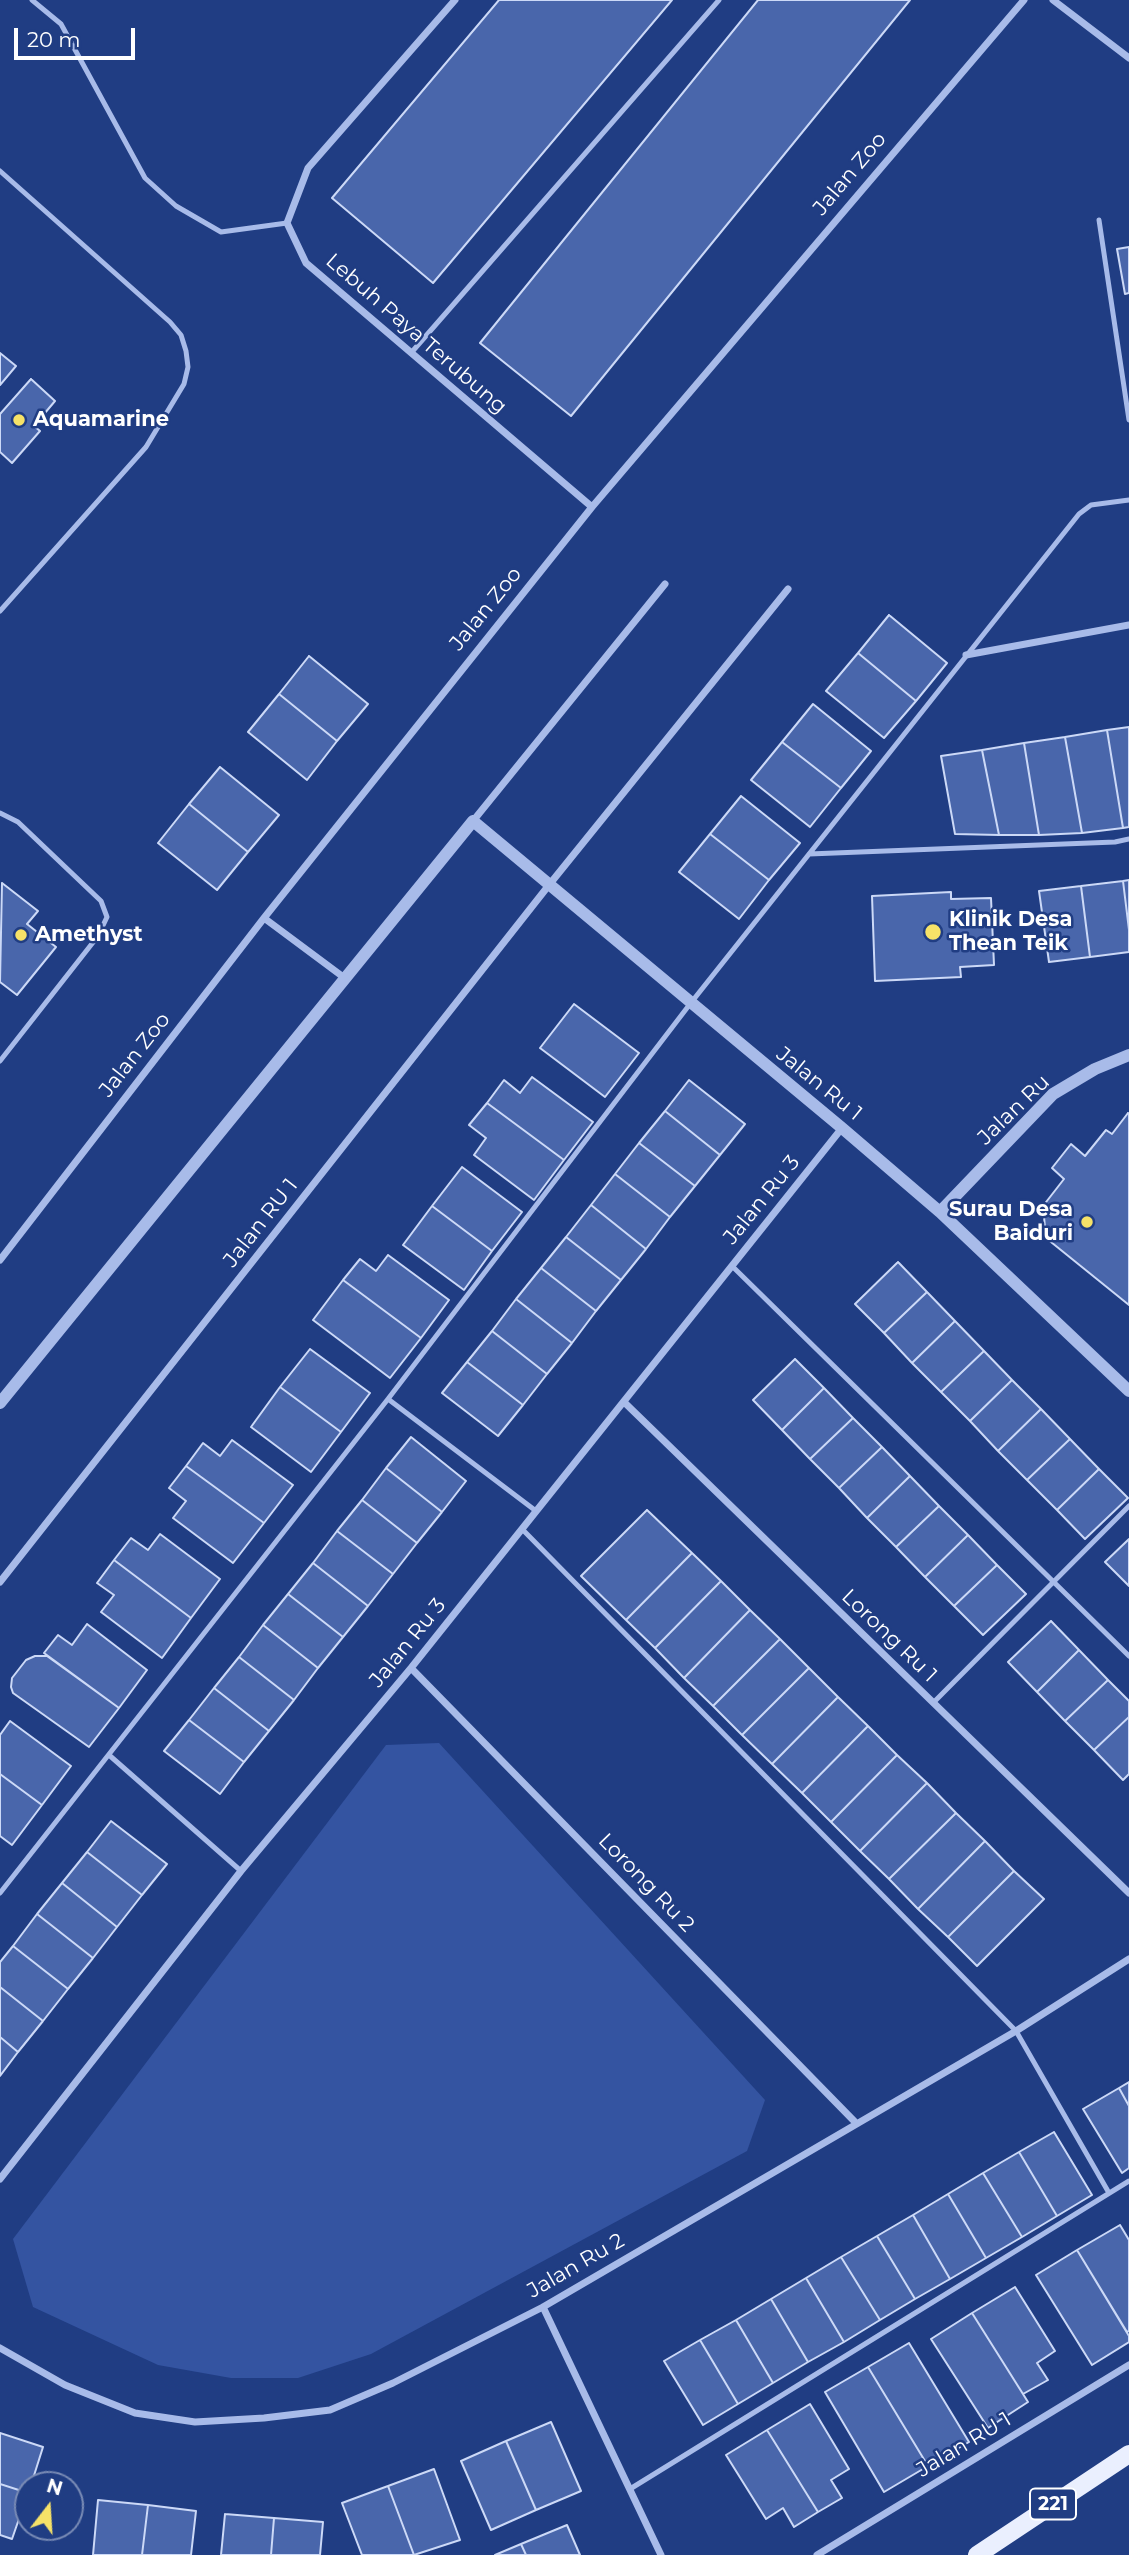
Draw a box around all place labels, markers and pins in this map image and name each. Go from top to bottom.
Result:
place label: Aquamarine [33,407,169,433]
marker: Aquamarine [11,412,27,428]
place label: Klinik Desa Thean Teik [949,907,1072,957]
place label: Amethyst [35,922,143,948]
marker: Klinik Desa Thean Teik [923,922,943,942]
marker: Amethyst [13,927,29,943]
place label: Surau Desa Baiduri [949,1197,1073,1247]
marker: Surau Desa Baiduri [1079,1214,1095,1230]

